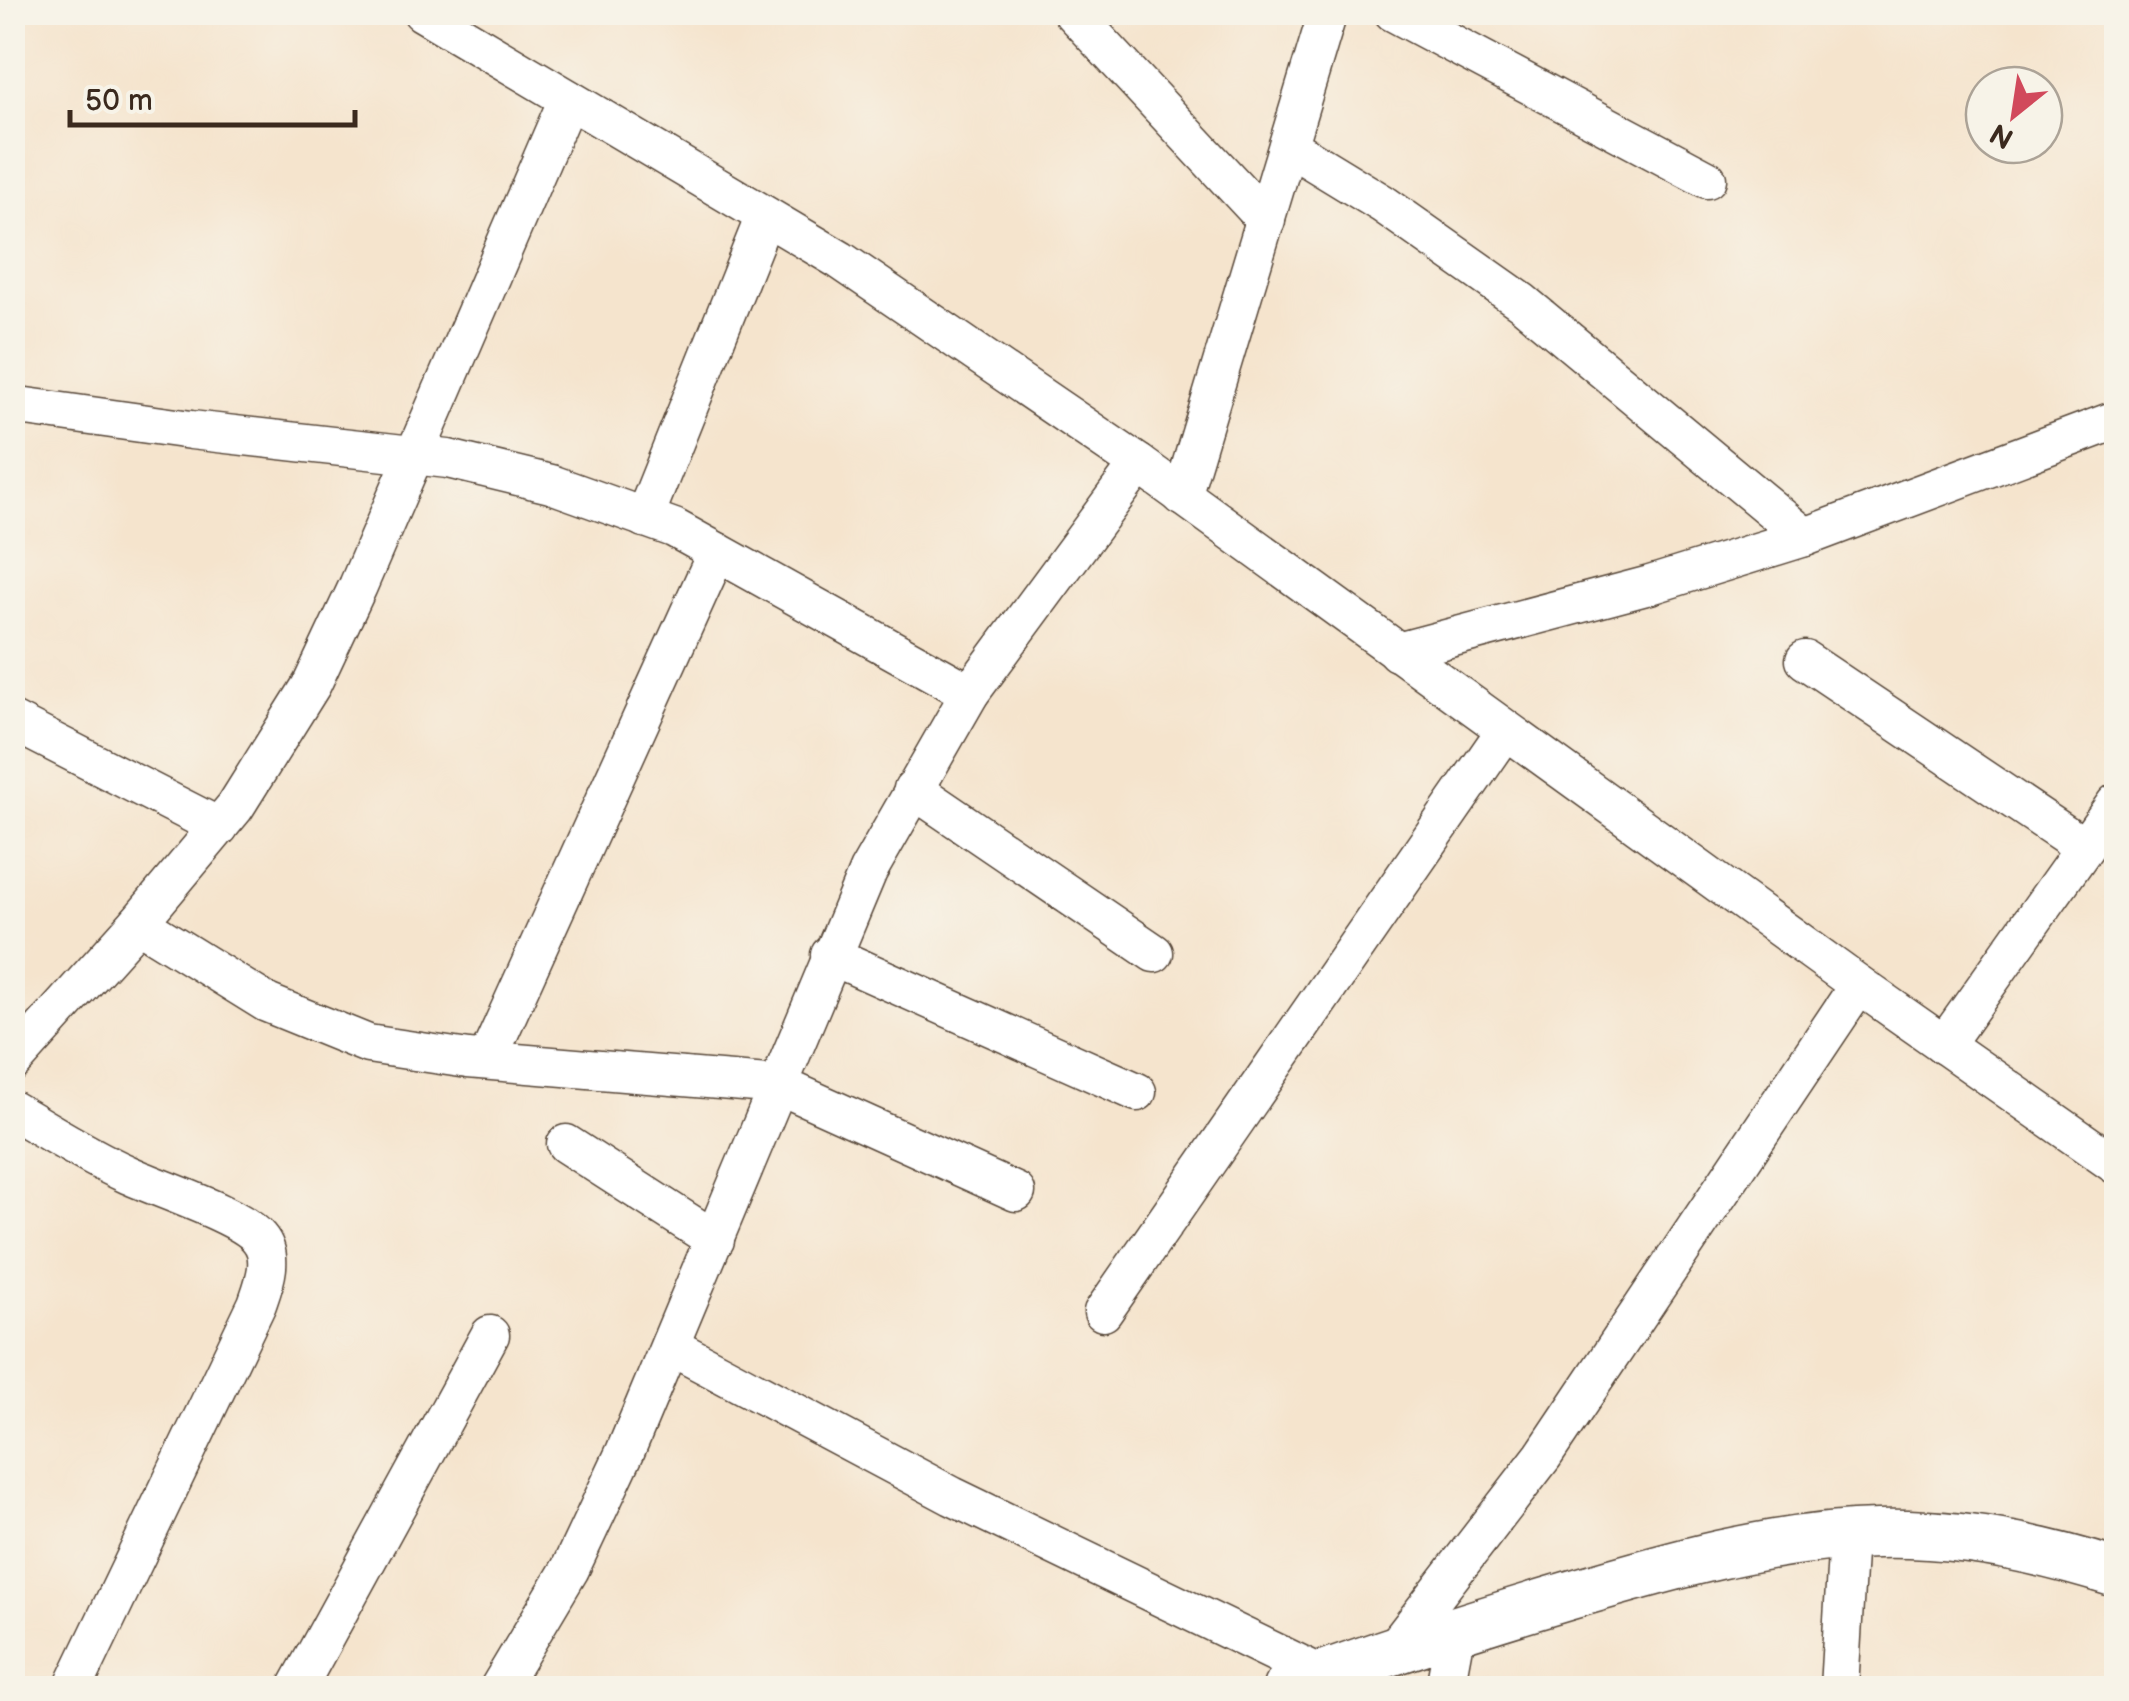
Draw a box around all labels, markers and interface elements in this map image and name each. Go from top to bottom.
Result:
scale bar [70,65,355,127]
north arrow [1964,65,2064,165]
text: 50 m [85,83,153,119]
text: N [1985,116,2020,155]

